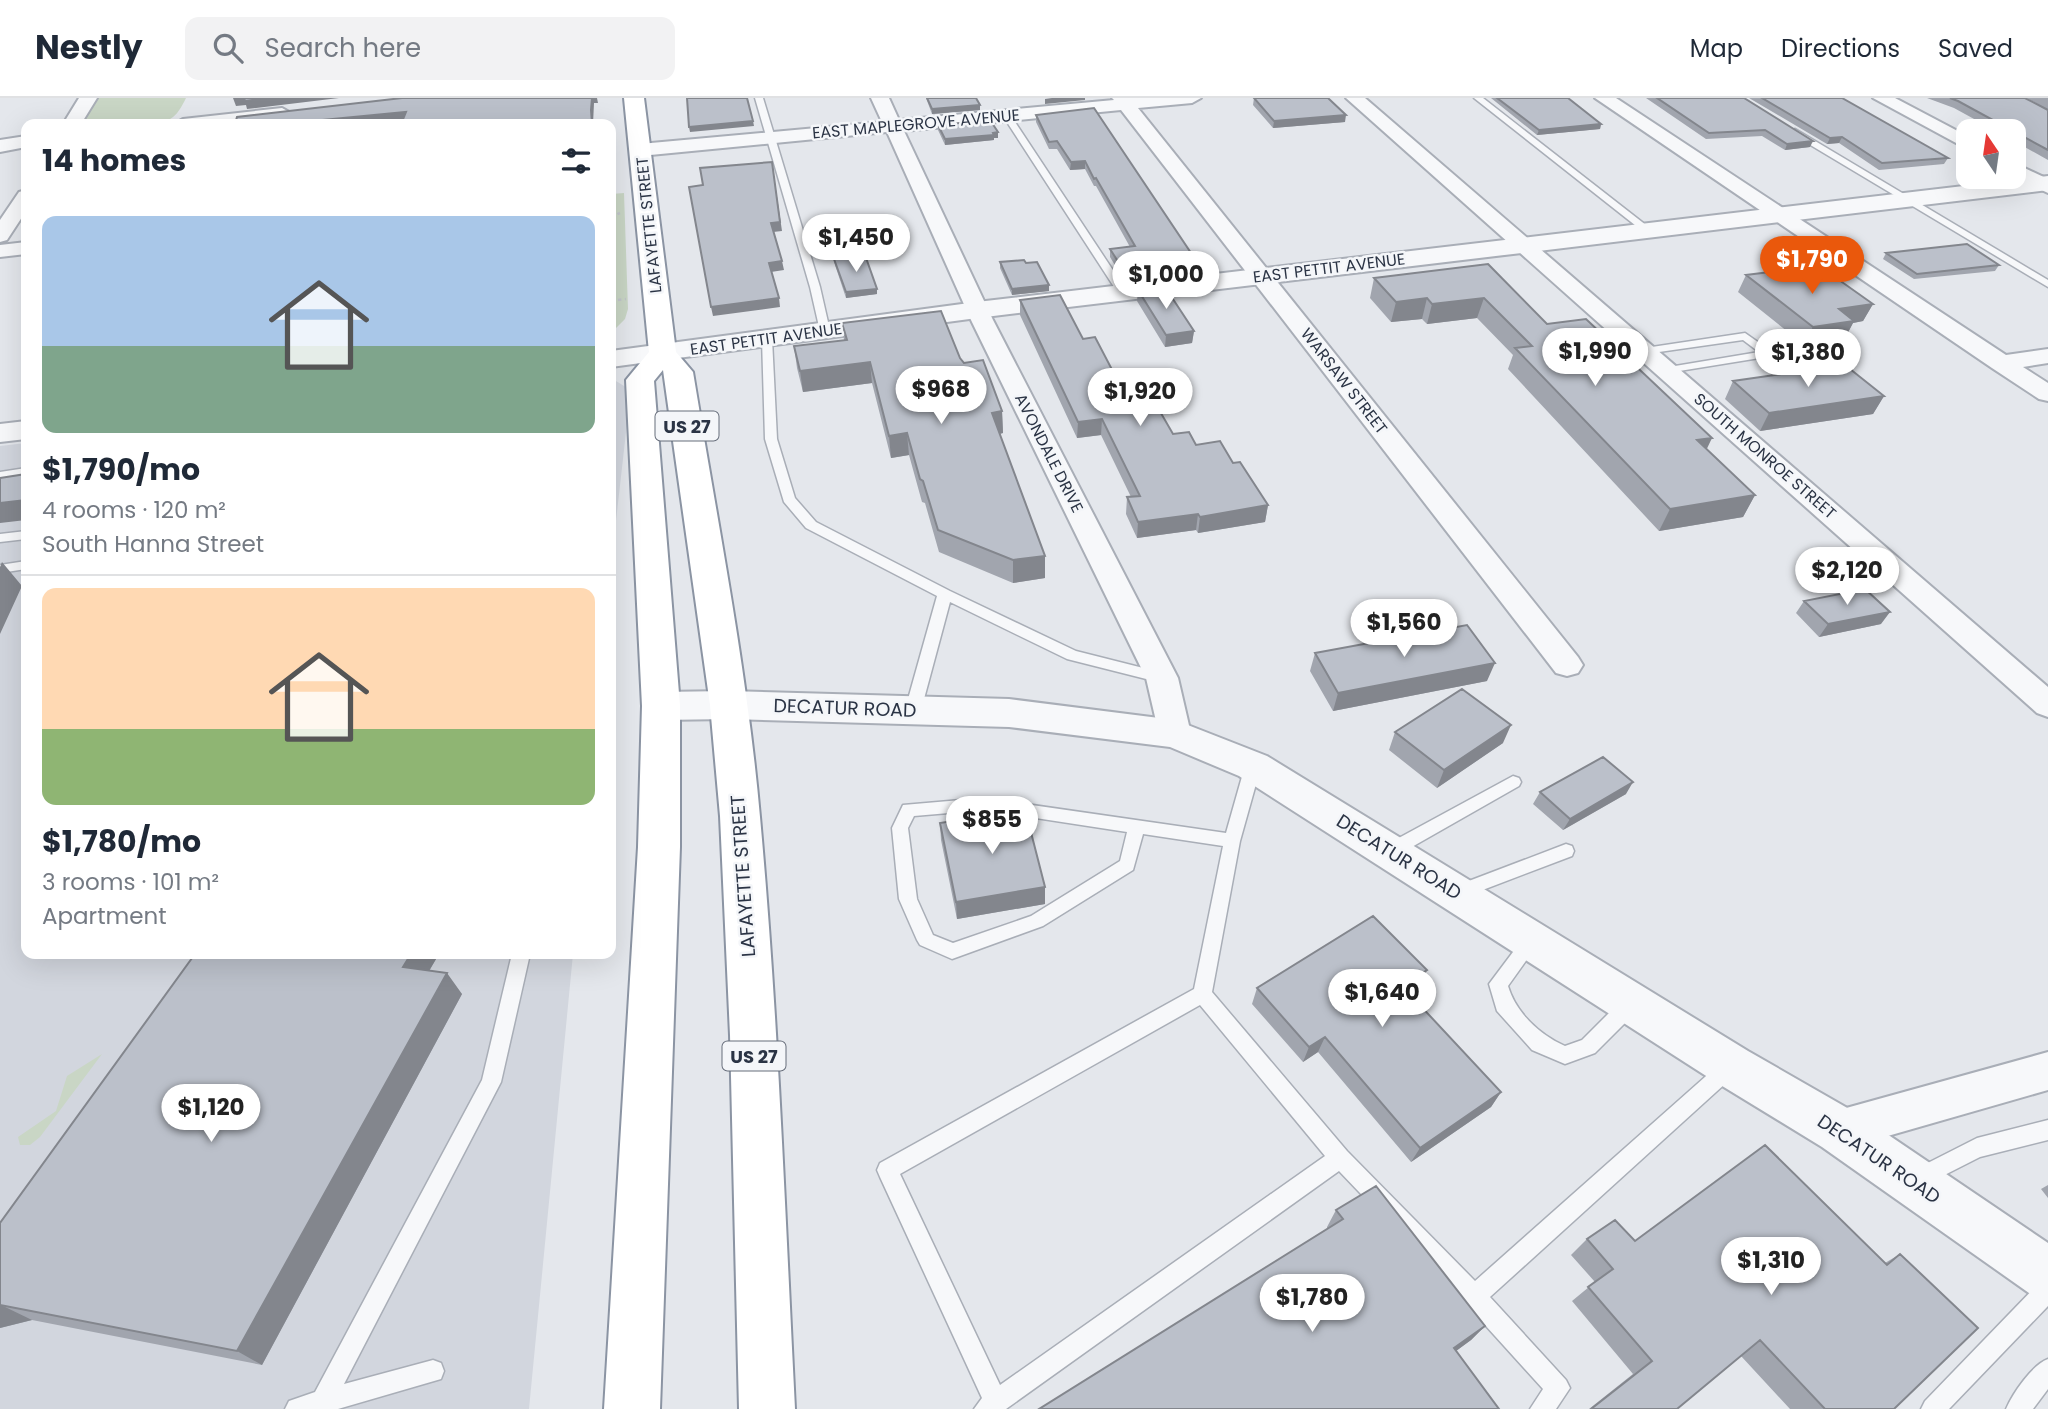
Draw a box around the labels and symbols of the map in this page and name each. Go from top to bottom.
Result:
street label: EAST MAPLEGROVE AVENUE [811,103,1021,145]
north arrow [1956,119,2026,189]
street label: LAFAYETTE STREET [630,155,668,294]
pin: $1,450 [799,214,913,274]
pin: $1,790 [1755,236,1869,296]
street label: EAST PETTIT AVENUE [1252,247,1406,289]
pin: $1,000 [1109,252,1223,311]
street label: EAST PETTIT AVENUE [689,317,843,361]
street label: WARSAW STREET [1295,323,1393,439]
pin: $1,990 [1538,328,1652,388]
pin: $1,380 [1751,330,1865,389]
pin: $968 [900,366,982,426]
pin: $1,920 [1083,368,1197,428]
street label: SOUTH MONROE STREET [1689,388,1841,525]
street label: AVONDALE DRIVE [1009,389,1089,517]
road number: US 27 [656,412,718,440]
pin: $2,120 [1790,547,1904,607]
pin: $1,560 [1347,600,1461,659]
street label: DECATUR ROAD [773,692,917,724]
street label: LAFAYETTE STREET [724,794,762,958]
pin: $855 [951,796,1033,856]
street label: DECATUR ROAD [1331,808,1467,906]
pin: $1,640 [1325,970,1439,1029]
road number: US 27 [722,1042,786,1071]
pin: $1,120 [154,1084,268,1144]
street label: DECATUR ROAD [1812,1108,1946,1210]
pin: $1,310 [1714,1238,1828,1297]
pin: $1,780 [1255,1274,1369,1334]

